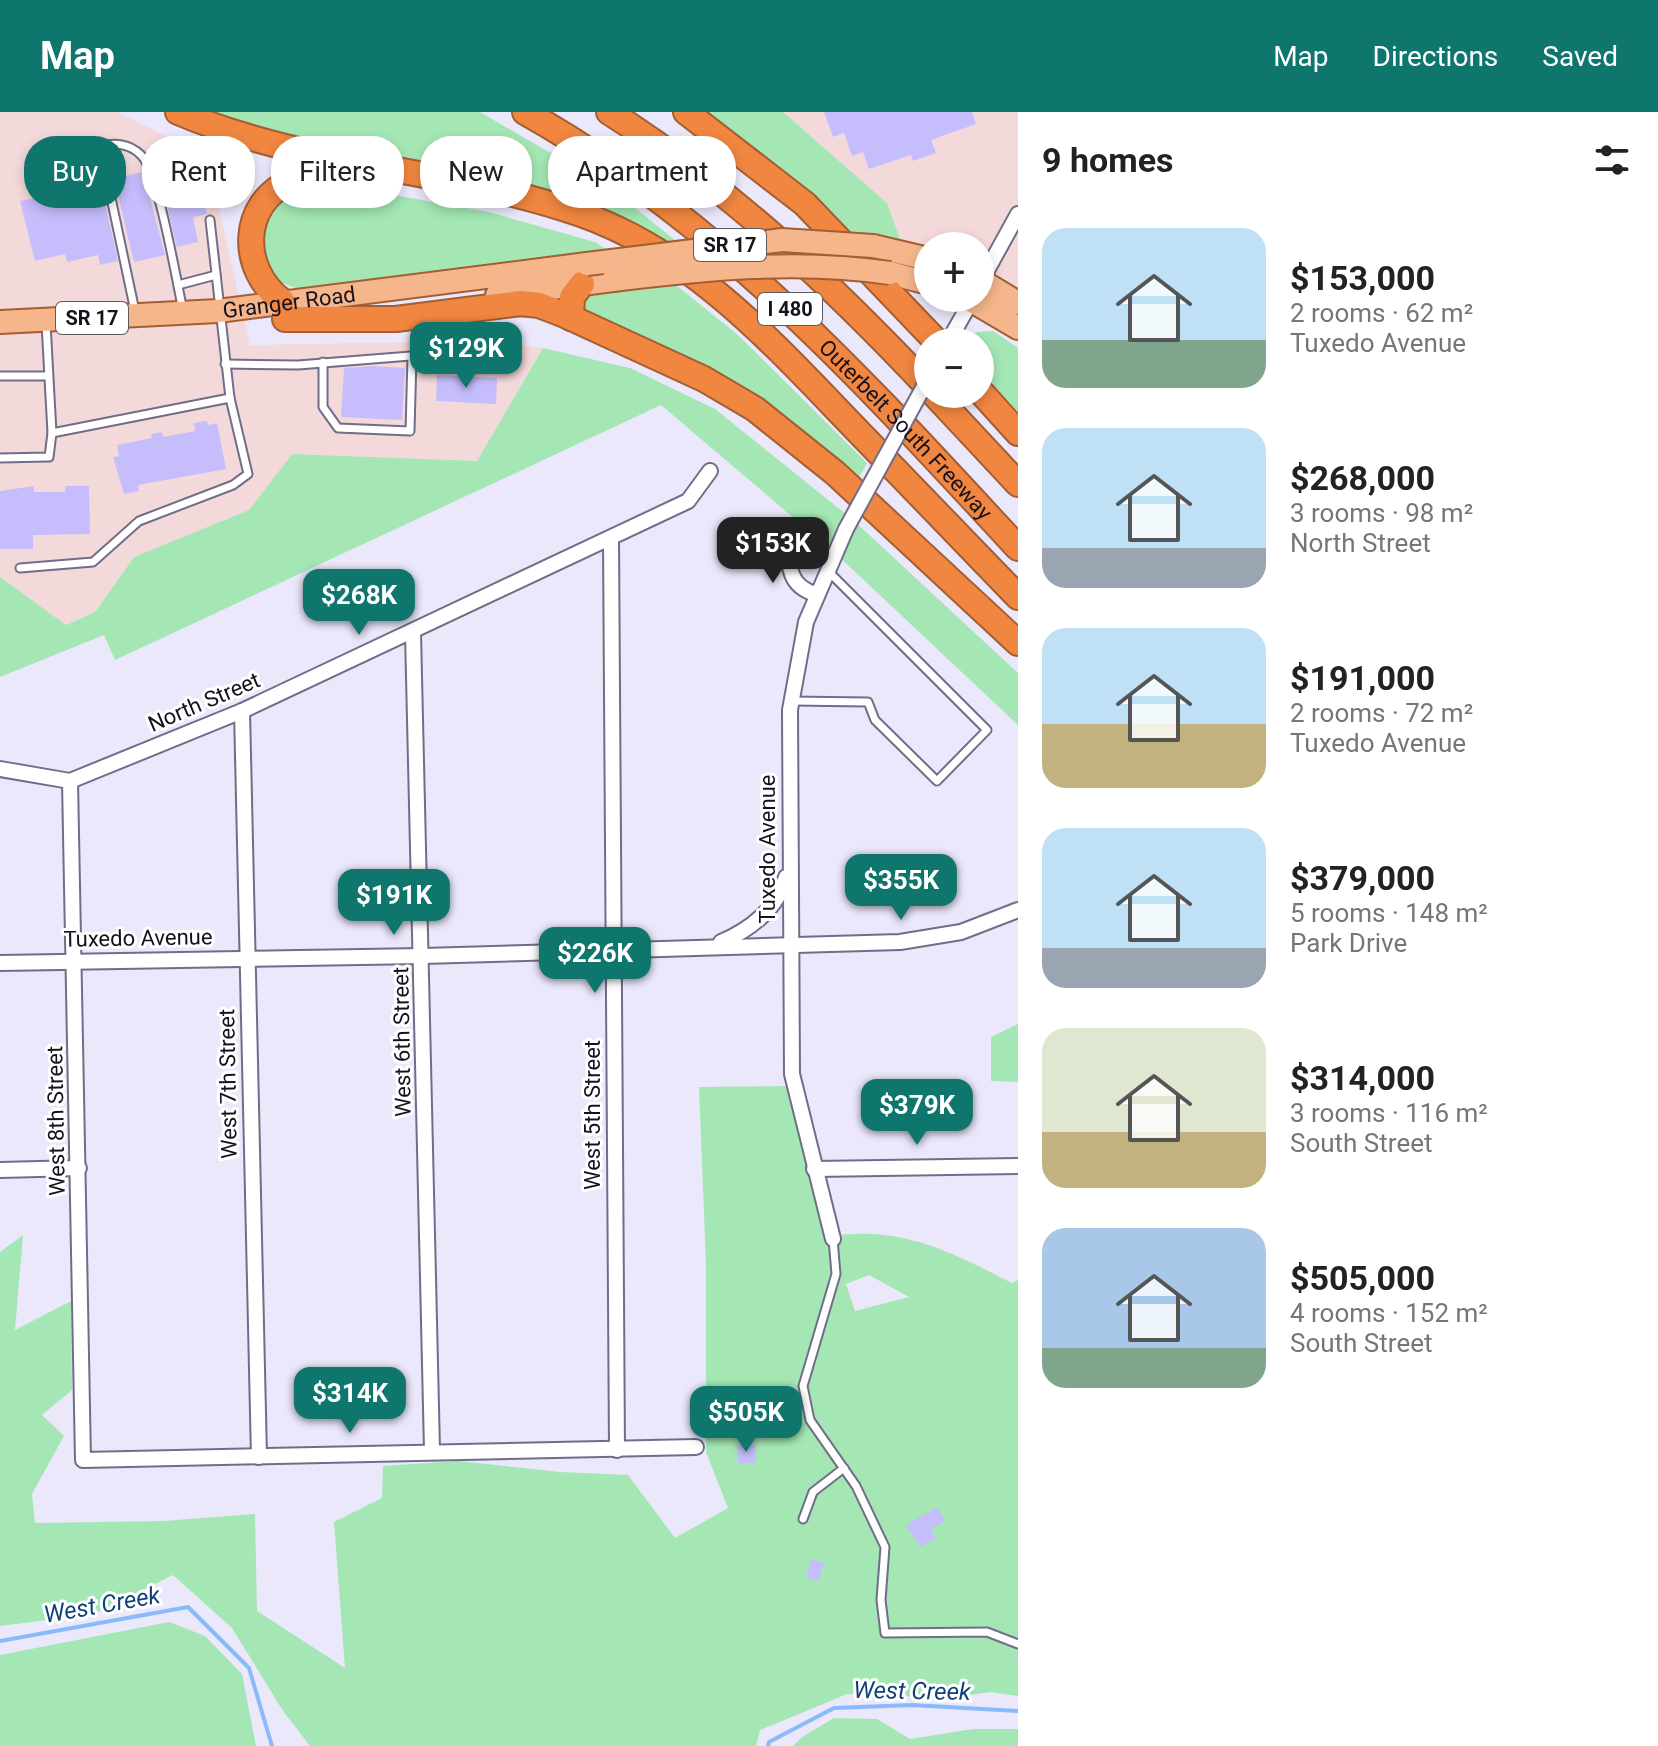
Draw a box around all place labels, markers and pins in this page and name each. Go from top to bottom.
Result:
pin: $129K [410,322,522,390]
pin: $153K [717,517,829,585]
pin: $268K [303,569,415,637]
pin: $355K [845,854,957,922]
pin: $191K [338,869,450,937]
pin: $226K [539,927,651,995]
pin: $379K [861,1079,973,1147]
pin: $314K [294,1367,406,1435]
pin: $505K [690,1386,802,1454]

